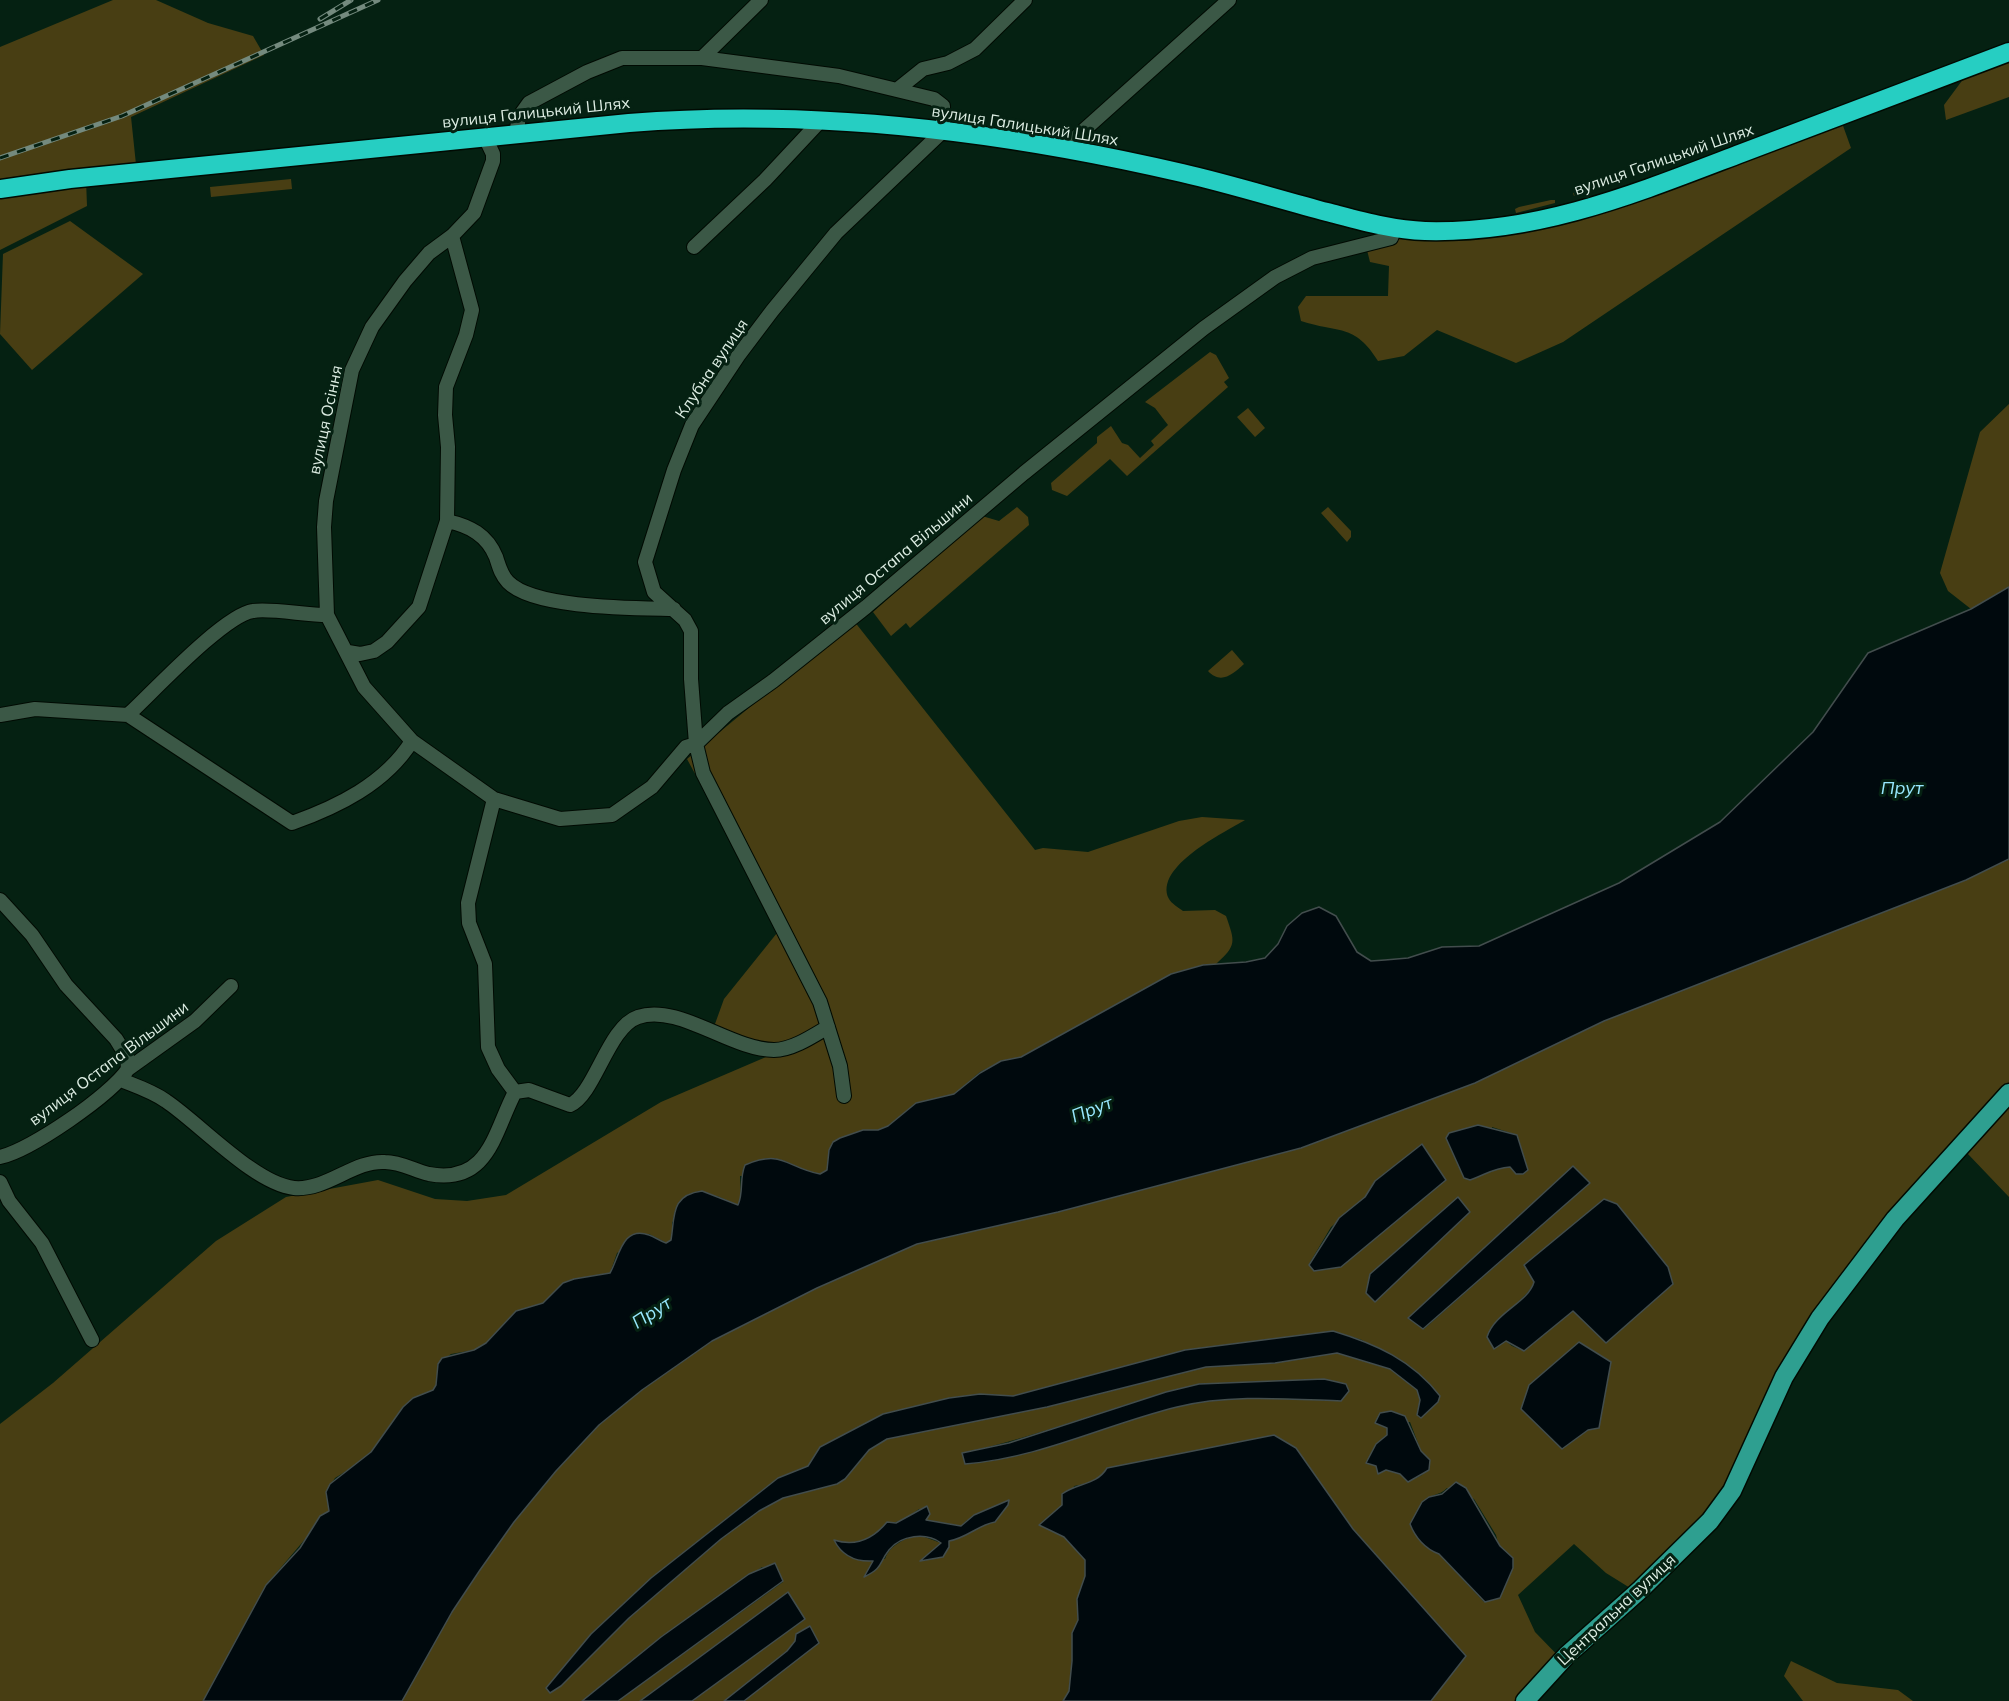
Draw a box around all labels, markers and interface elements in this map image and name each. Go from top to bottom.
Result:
street label: вулиця Галицький Шлях [441,94,631,132]
street label: вулиця Галицький Шлях [930,102,1120,150]
street label: вулиця Галицький Шлях [1572,120,1756,200]
street label: Клубна вулиця [672,316,752,422]
street label: вулиця Осіння [305,364,347,476]
street label: вулиця Остапа Вільшини [815,489,977,629]
water label: Прут [1881,778,1923,800]
street label: вулиця Остапа Вільшини [26,998,192,1130]
water label: Прут [1068,1092,1116,1128]
water label: Прут [628,1292,676,1334]
street label: Центральна вулиця [1554,1550,1680,1670]

